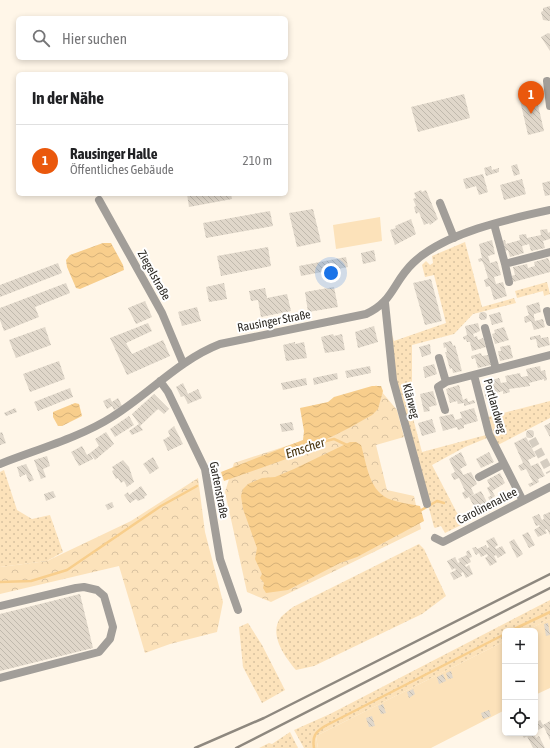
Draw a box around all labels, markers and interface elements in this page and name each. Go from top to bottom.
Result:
search box [16,16,288,60]
icon: search [30,27,52,49]
text: Hier suchen [62,30,127,47]
pin: 1 [518,81,544,114]
text: In der Nähe [32,88,104,108]
text: Rausinger Halle [70,145,157,162]
text: 1 [42,153,48,168]
text: 210 m [243,153,272,168]
text: Öffentliches Gebäude [70,162,174,177]
street label: Ziegelstraße [135,248,173,302]
your location [321,263,341,283]
street label: Rausinger Straße [236,307,312,335]
street label: Portlandweg [481,377,510,436]
street label: Klärweg [400,382,423,421]
water label: Emscher [283,434,328,461]
street label: Gartenstraße [207,460,231,520]
street label: Carolinenallee [454,485,520,527]
map controls [502,628,538,736]
button: + [502,628,538,664]
button: − [502,664,538,700]
button: locate [502,700,538,736]

